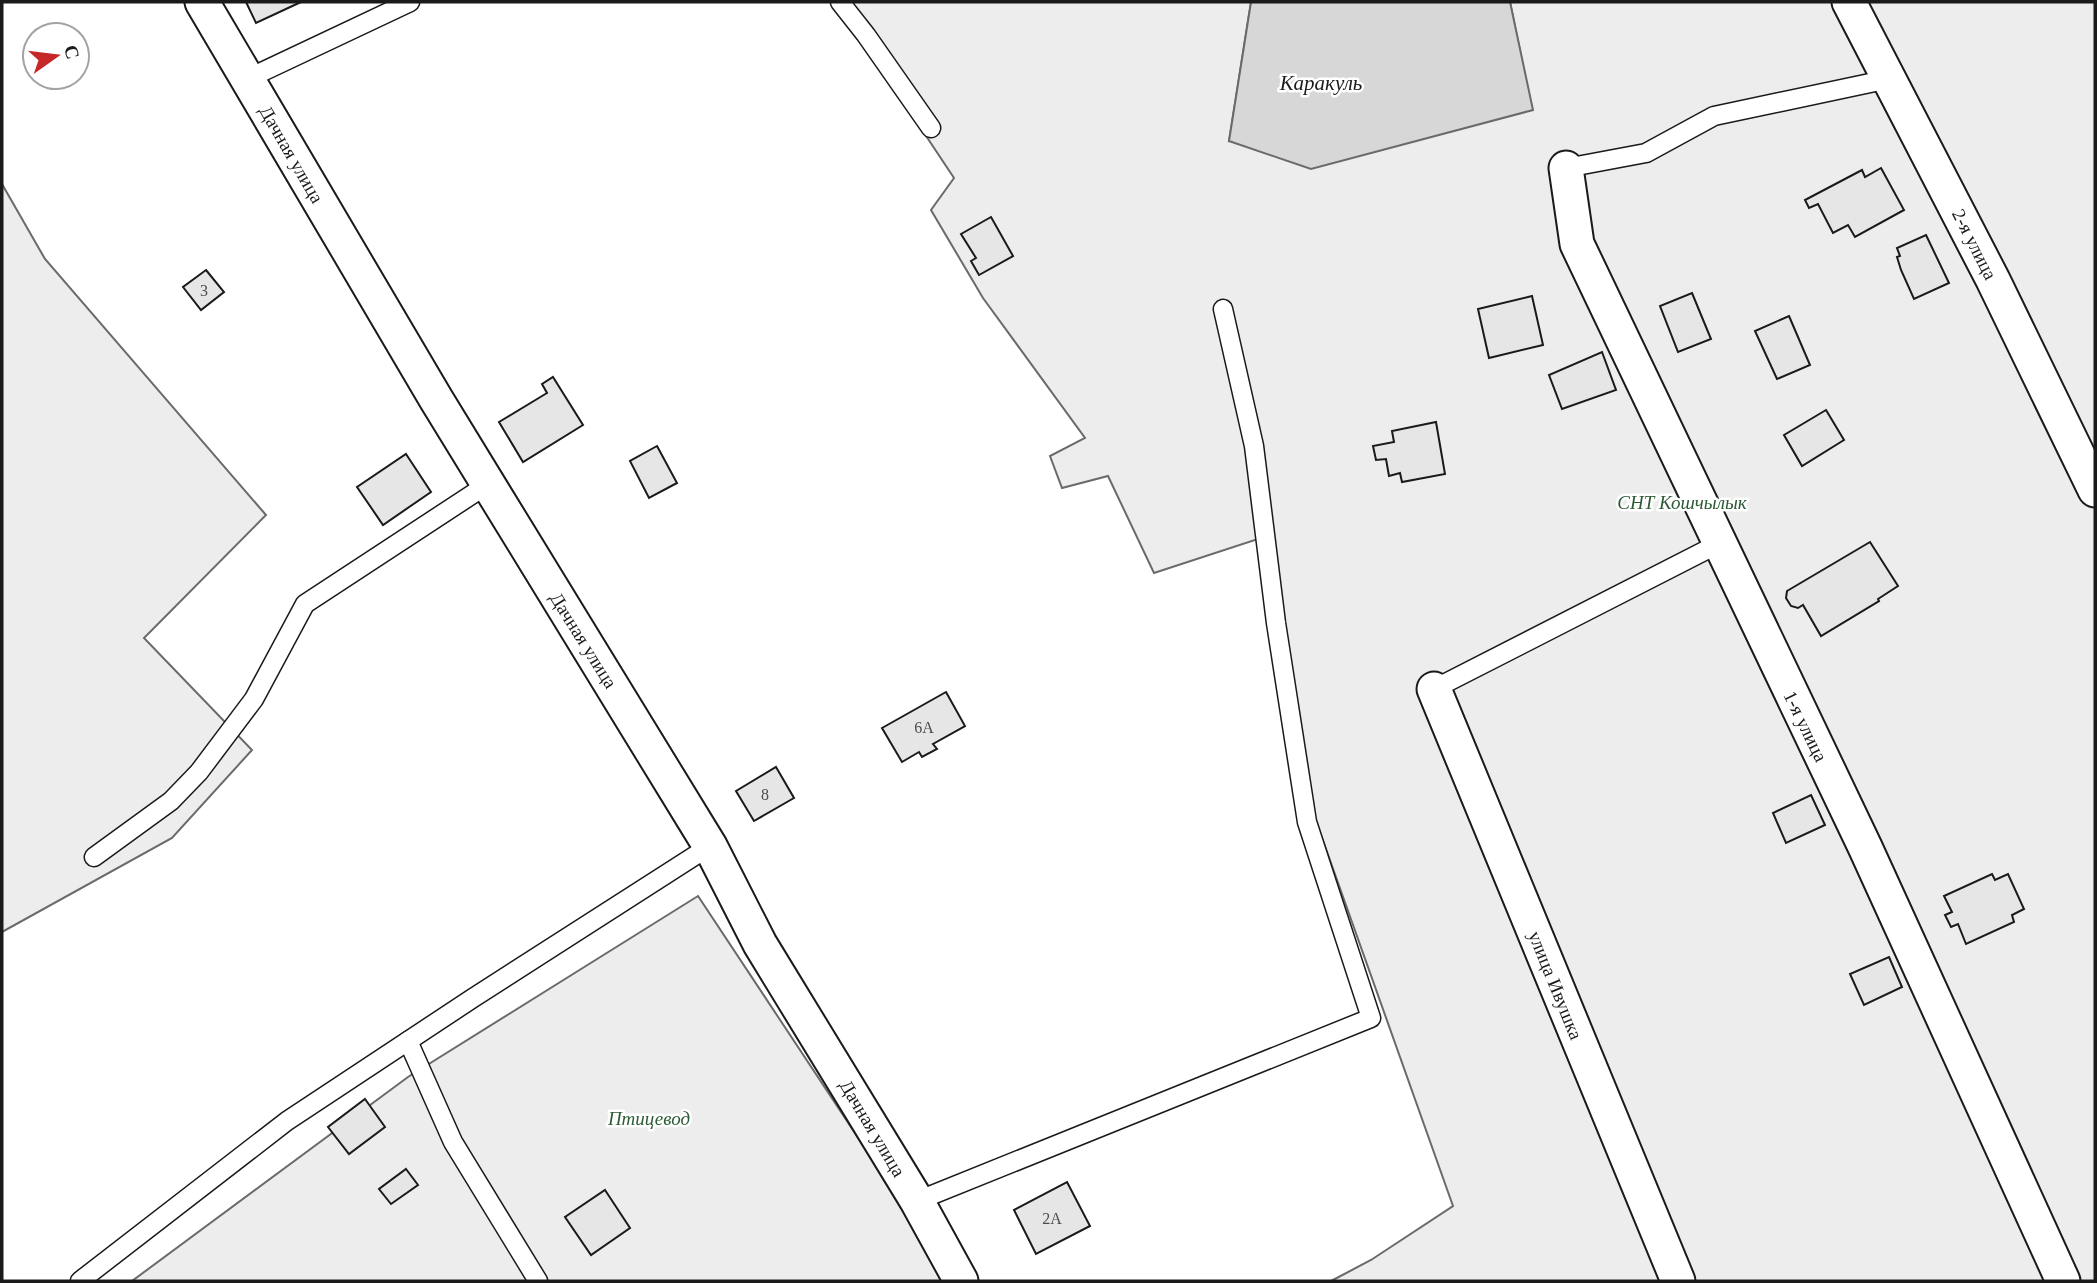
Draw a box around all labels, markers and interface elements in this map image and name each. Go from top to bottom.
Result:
north arrow [21,21,91,91]
text: С [60,43,84,61]
water label: Каракуль [1279,71,1362,95]
street label: Дачная улица [255,102,328,207]
street label: 2-я улица [1948,205,2001,283]
house number: 3 [200,282,208,299]
park label: СНТ Кошчылык [1617,492,1748,513]
street label: Дачная улица [546,588,622,693]
street label: 1-я улица [1779,687,1832,766]
house number: 6А [914,719,934,736]
house number: 8 [761,786,769,803]
street label: улица Ивушка [1524,928,1587,1043]
street label: Дачная улица [835,1076,910,1181]
park label: Птицевод [607,1108,690,1129]
house number: 2А [1042,1210,1062,1227]

